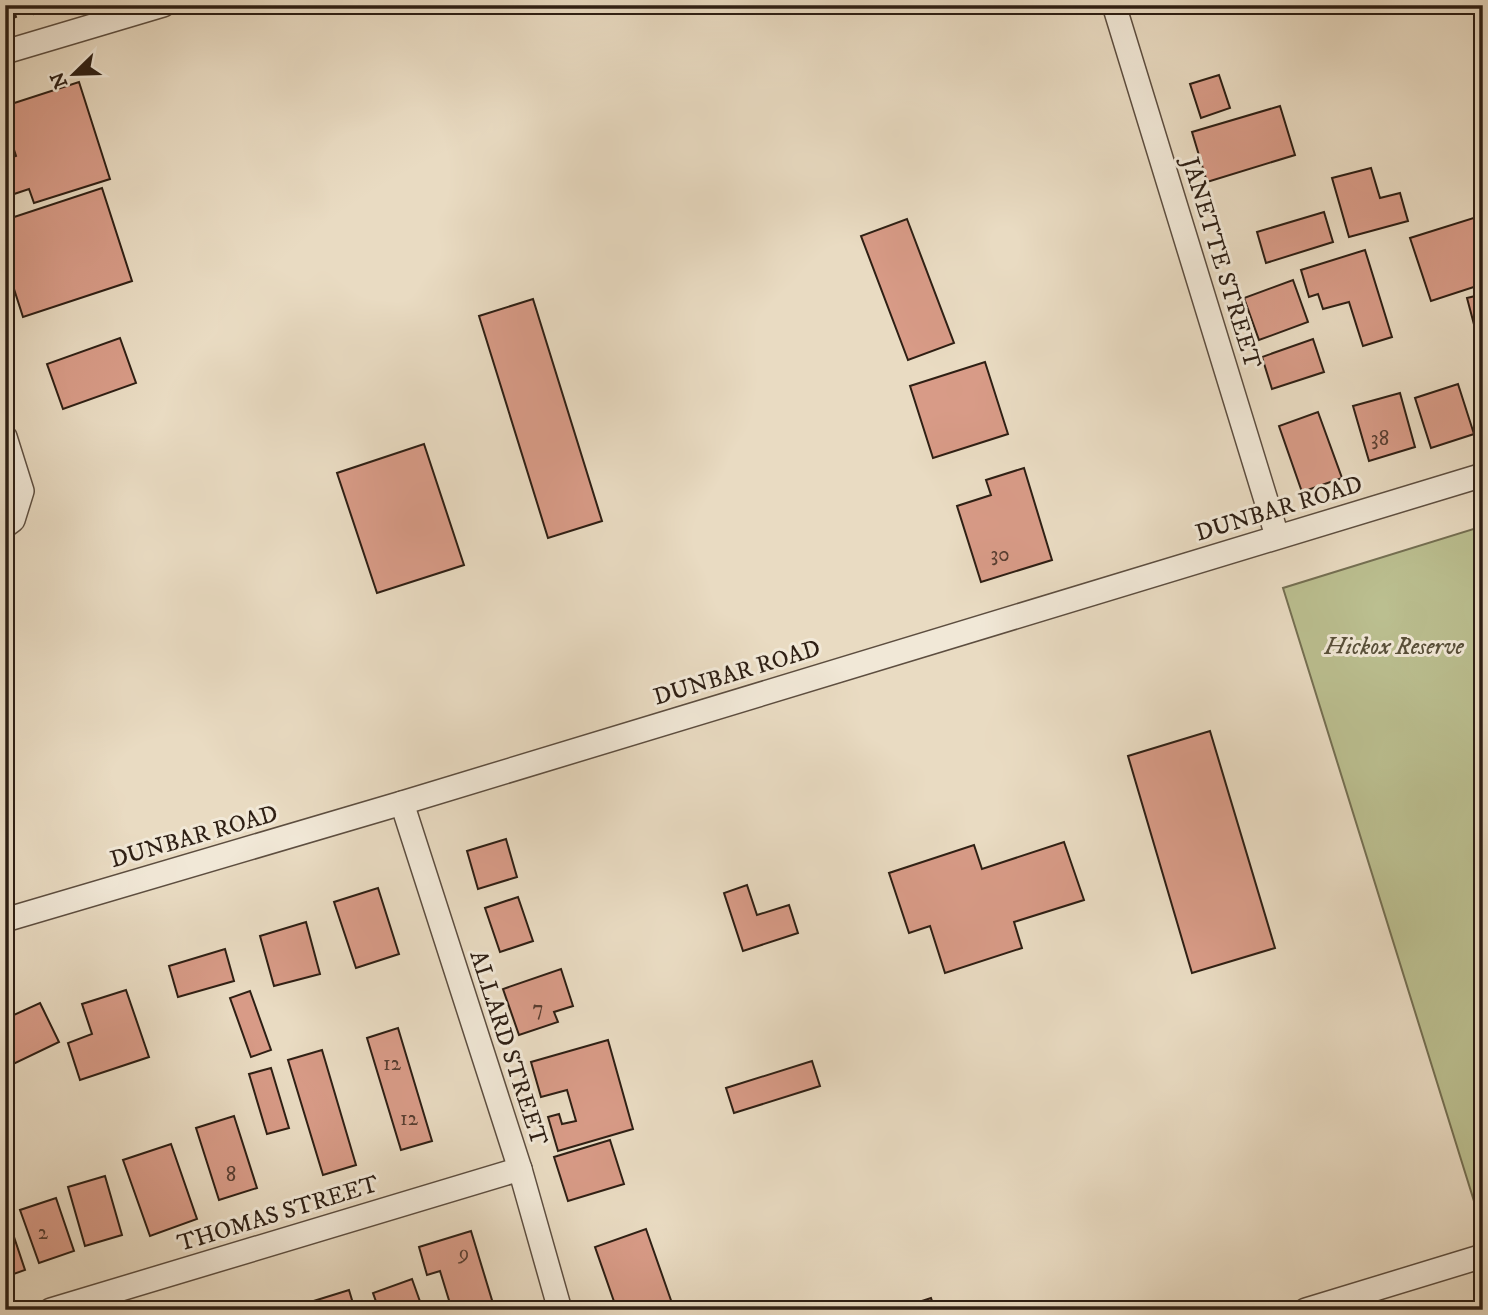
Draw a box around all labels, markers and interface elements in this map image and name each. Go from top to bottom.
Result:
north arrow [38,38,108,108]
text: N [46,68,73,92]
street label: JANETTE STREET [1174,152,1267,372]
house number: 38 [1371,426,1389,452]
street label: DUNBAR ROAD [1192,469,1366,549]
house number: 30 [990,542,1010,568]
park label: Hickox Reserve [1323,632,1465,662]
street label: DUNBAR ROAD [650,633,824,713]
street label: DUNBAR ROAD [107,799,281,875]
street label: ALLARD STREET [462,947,554,1149]
house number: 7 [532,996,544,1022]
house number: 12 [383,1051,402,1077]
house number: 12 [400,1106,419,1132]
house number: 8 [226,1162,236,1188]
street label: THOMAS STREET [174,1169,382,1259]
house number: 2 [38,1220,49,1246]
house number: 9 [458,1241,469,1267]

